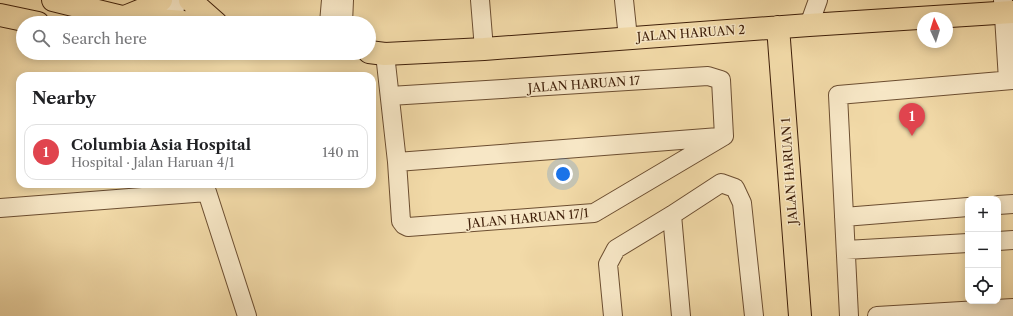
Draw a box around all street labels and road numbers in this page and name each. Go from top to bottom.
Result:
street label: JALAN HARUAN 2 [634,22,746,44]
street label: JALAN HARUAN 17 [525,73,641,96]
street label: JALAN HARUAN 1 [778,117,800,227]
street label: JALAN HARUAN 17/1 [465,205,589,231]

